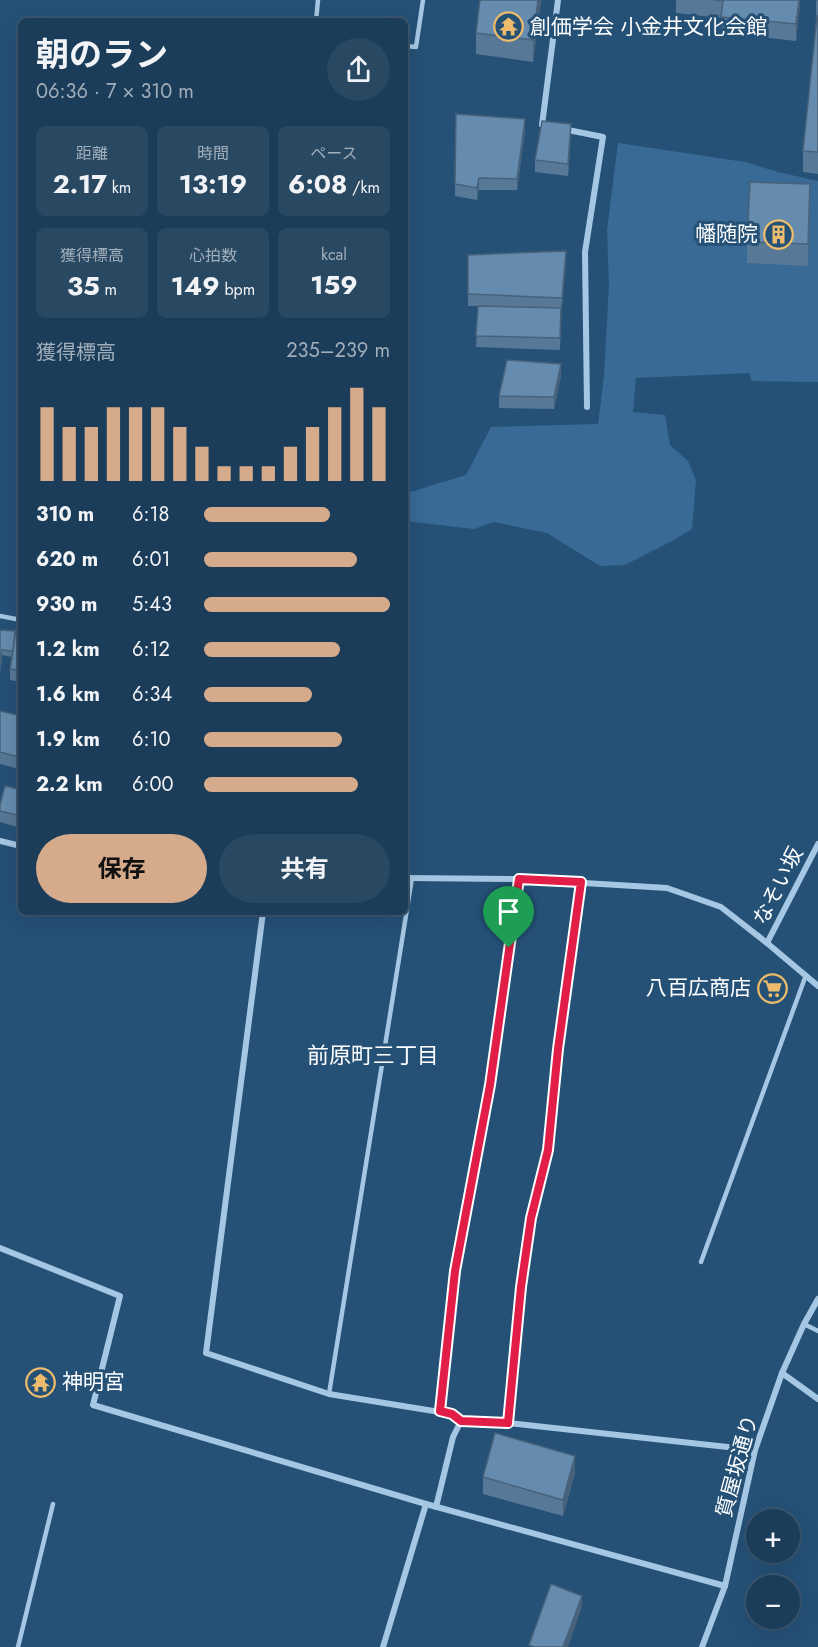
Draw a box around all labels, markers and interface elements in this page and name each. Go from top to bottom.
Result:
temple icon: 創価学会 小金井文化会館 [493,11,525,43]
place label: 創価学会 小金井文化会館 [530,12,767,42]
text: 朝のラン [36,31,168,78]
button: share [327,38,390,101]
text: 06:36 · 7 × 310 m [36,77,194,106]
text: 距離 [76,142,108,165]
text: 時間 [197,142,229,165]
text: ペース [310,142,358,165]
text: 2.17 [53,165,107,203]
text: 13:19 [179,165,247,203]
text: 6:08 [288,165,347,203]
text: km [107,176,131,199]
text: /km [347,176,380,199]
building icon: 幡随院 [763,218,795,250]
place label: 幡随院 [695,219,758,249]
text: kcal [321,243,347,266]
text: 獲得標高 [60,244,124,267]
text: 心拍数 [189,244,237,267]
text: 159 [310,266,358,304]
text: 35 [67,267,100,305]
text: 149 [171,267,220,305]
text: m [100,278,117,301]
text: bpm [220,278,255,301]
text: 235–239 m [286,336,390,365]
text: 獲得標高 [36,338,116,367]
text: 310 m [36,500,94,529]
text: 6:18 [132,500,169,529]
text: 620 m [36,545,98,574]
text: 6:01 [132,545,171,574]
text: 930 m [36,590,97,619]
text: 5:43 [132,590,172,619]
text: 1.2 km [36,635,100,664]
text: 6:12 [132,635,170,664]
text: 1.6 km [36,680,100,709]
text: 6:34 [132,680,172,709]
text: 1.9 km [36,725,100,754]
text: 6:10 [132,725,171,754]
text: 2.2 km [36,770,103,799]
text: 6:00 [132,770,174,799]
button: 保存 [36,834,207,903]
button: 共有 [219,834,390,903]
street label: なそい坂 [746,842,810,930]
pin [483,886,534,948]
icon: arrive [492,895,525,928]
supermarket icon: 八百広商店 [756,972,788,1004]
place label: 八百広商店 [646,973,751,1003]
district label: 前原町三丁目 [307,1039,439,1071]
temple icon: 神明宮 [25,1366,57,1398]
place label: 神明宮 [62,1367,125,1397]
street label: 質屋坂通り [709,1411,765,1521]
map controls [746,1509,800,1629]
button: + [746,1509,800,1563]
button: − [746,1575,800,1629]

